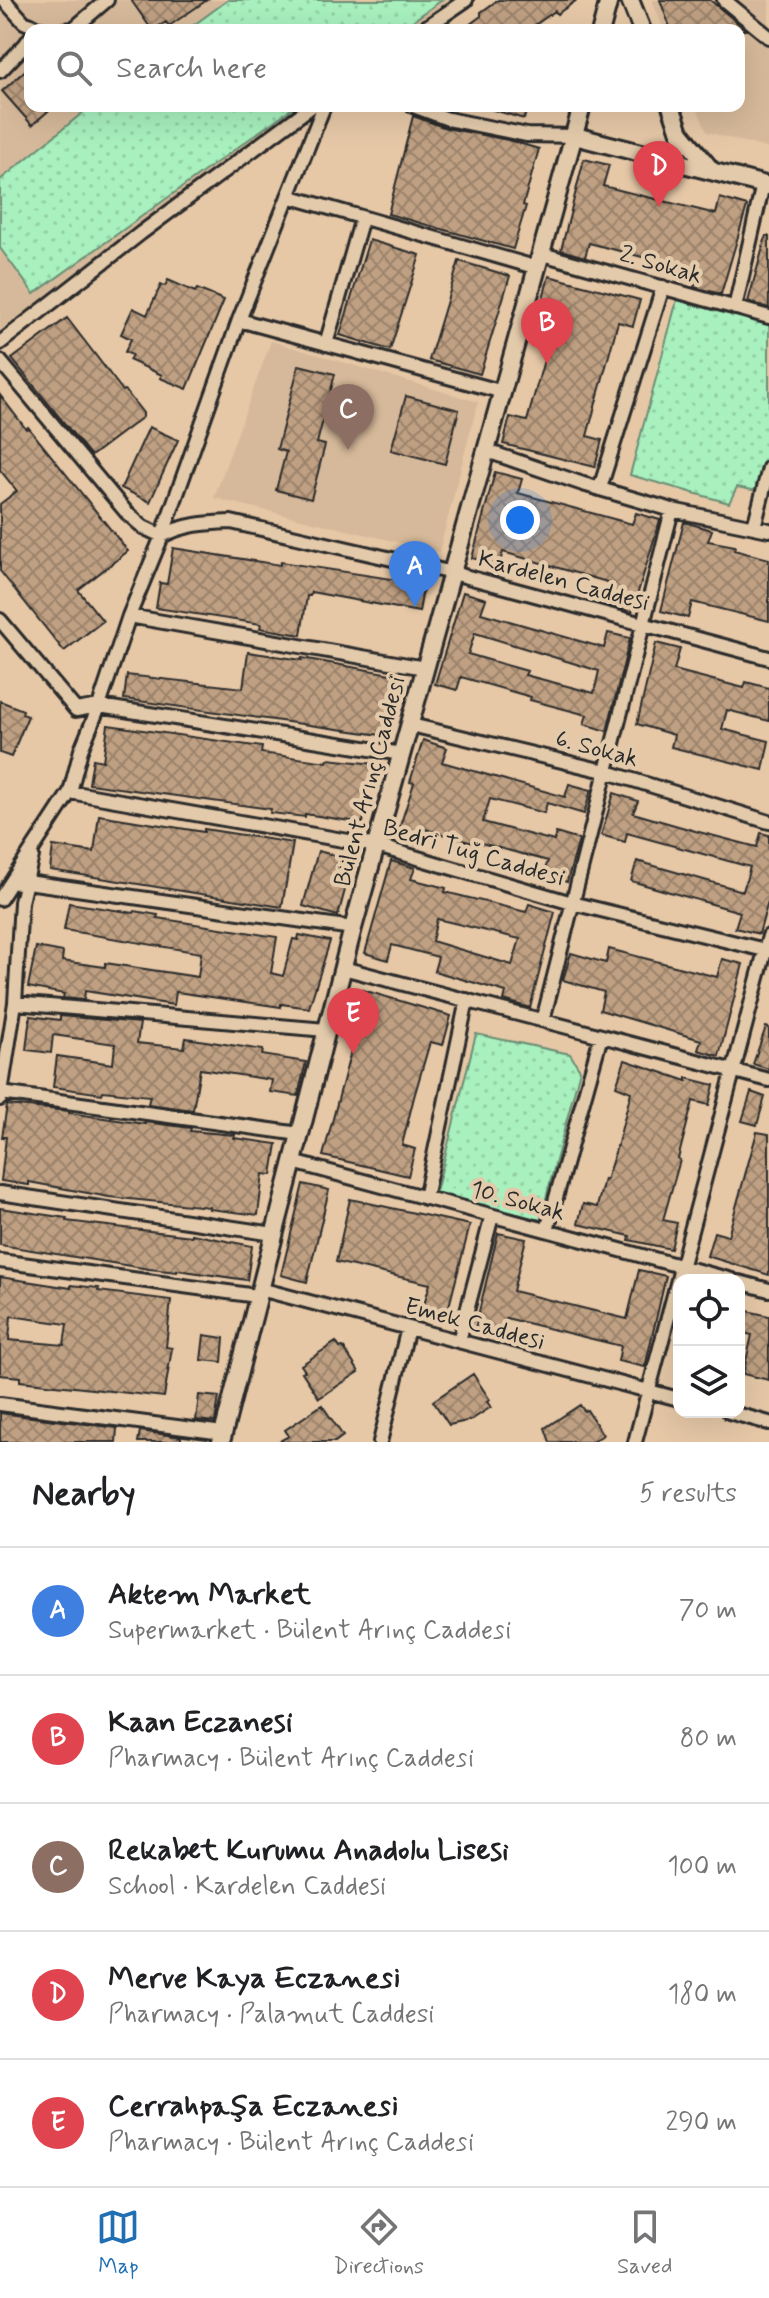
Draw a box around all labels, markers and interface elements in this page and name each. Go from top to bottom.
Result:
search box [24,24,745,112]
icon: search [52,46,96,90]
text: Search here [116,49,267,88]
pin: D [633,141,685,207]
street label: 2. Sokak [616,239,705,292]
pin: B [521,298,573,364]
pin: C [322,384,374,450]
your location [500,500,540,540]
pin: A [389,541,441,607]
street label: Kardelen Caddesi [475,544,653,619]
street label: Bülent Arınç Caddesi [327,673,413,890]
street label: 6. Sokak [552,724,642,775]
street label: Bedri Tuğ Caddesi [379,813,568,894]
pin: E [327,988,379,1054]
street label: 10. Sokak [467,1174,568,1229]
map controls [673,1274,745,1418]
button: locate [673,1274,745,1346]
street label: Emek Caddesi [401,1291,548,1358]
button: layers [673,1346,745,1418]
text: Nearby [32,1472,136,1517]
text: 5 results [639,1477,737,1511]
text: Aktem Market [108,1575,311,1614]
text: A [49,1594,67,1628]
text: 70 m [679,1594,737,1628]
text: Supermarket · Bülent Arınç Caddesi [108,1614,511,1648]
text: Kaan Eczanesi [108,1703,293,1742]
text: B [50,1722,66,1756]
text: 80 m [680,1722,737,1756]
text: Pharmacy · Bülent Arınç Caddesi [108,1742,474,1776]
text: Rekabet Kurumu Anadolu Lisesi [108,1831,509,1870]
text: C [49,1850,67,1884]
text: 100 m [667,1850,737,1884]
text: School · Kardelen Caddesi [108,1870,386,1904]
text: Merve Kaya Eczanesi [108,1959,401,1998]
text: D [49,1978,67,2012]
text: 180 m [668,1978,737,2012]
text: Pharmacy · Palamut Caddesi [108,1998,434,2032]
text: Cerrahpaşa Eczanesi [108,2087,399,2126]
text: E [50,2106,66,2140]
text: 290 m [665,2106,737,2140]
text: Pharmacy · Bülent Arınç Caddesi [108,2126,474,2160]
tab: Map [96,2205,140,2281]
tab: Directions [333,2205,424,2281]
tab: Saved [617,2205,672,2281]

